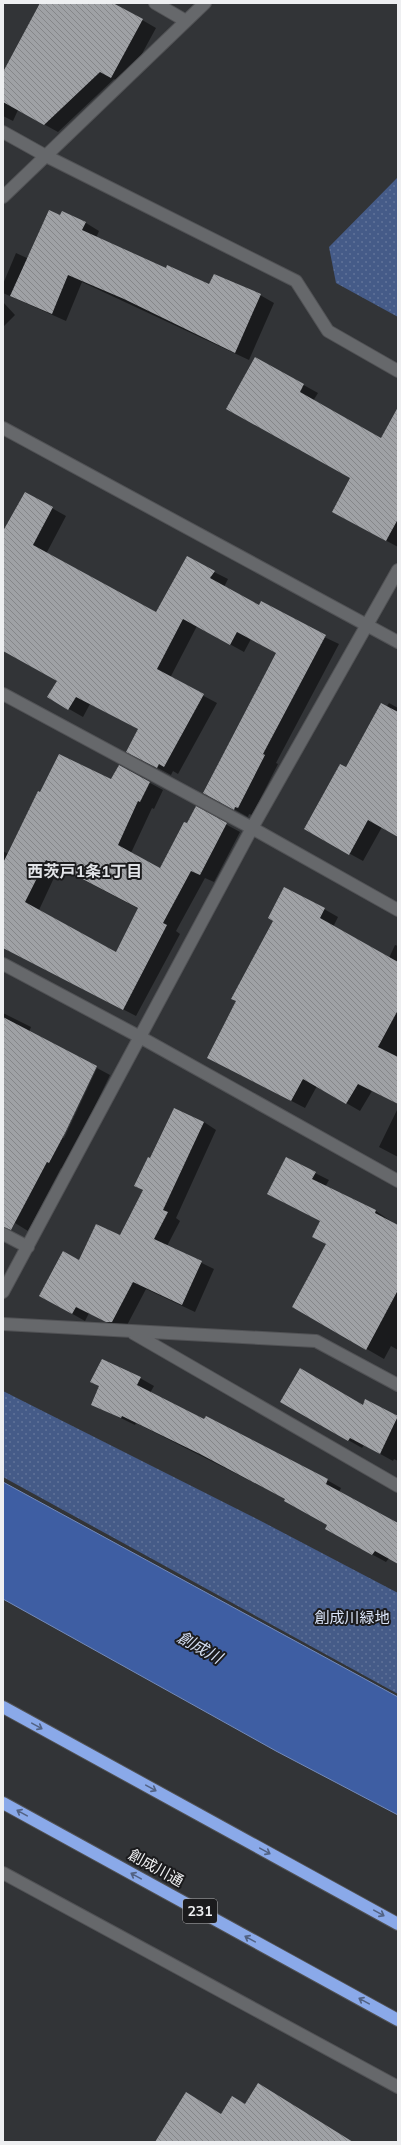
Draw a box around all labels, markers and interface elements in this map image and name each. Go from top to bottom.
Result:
district label: 西茨戸1条1丁目 [27,861,143,881]
park label: 創成川緑地 [314,1608,390,1627]
water label: 創成川 [174,1627,228,1668]
one-way arrow [31,1722,43,1730]
one-way arrow [145,1785,157,1793]
one-way arrow [16,1809,28,1817]
street label: 創成川通 [125,1845,187,1890]
one-way arrow [259,1847,271,1855]
one-way arrow [130,1872,142,1879]
road number: 231 [183,1899,217,1923]
one-way arrow [373,1910,385,1918]
one-way arrow [244,1934,256,1942]
one-way arrow [358,1997,370,2005]

